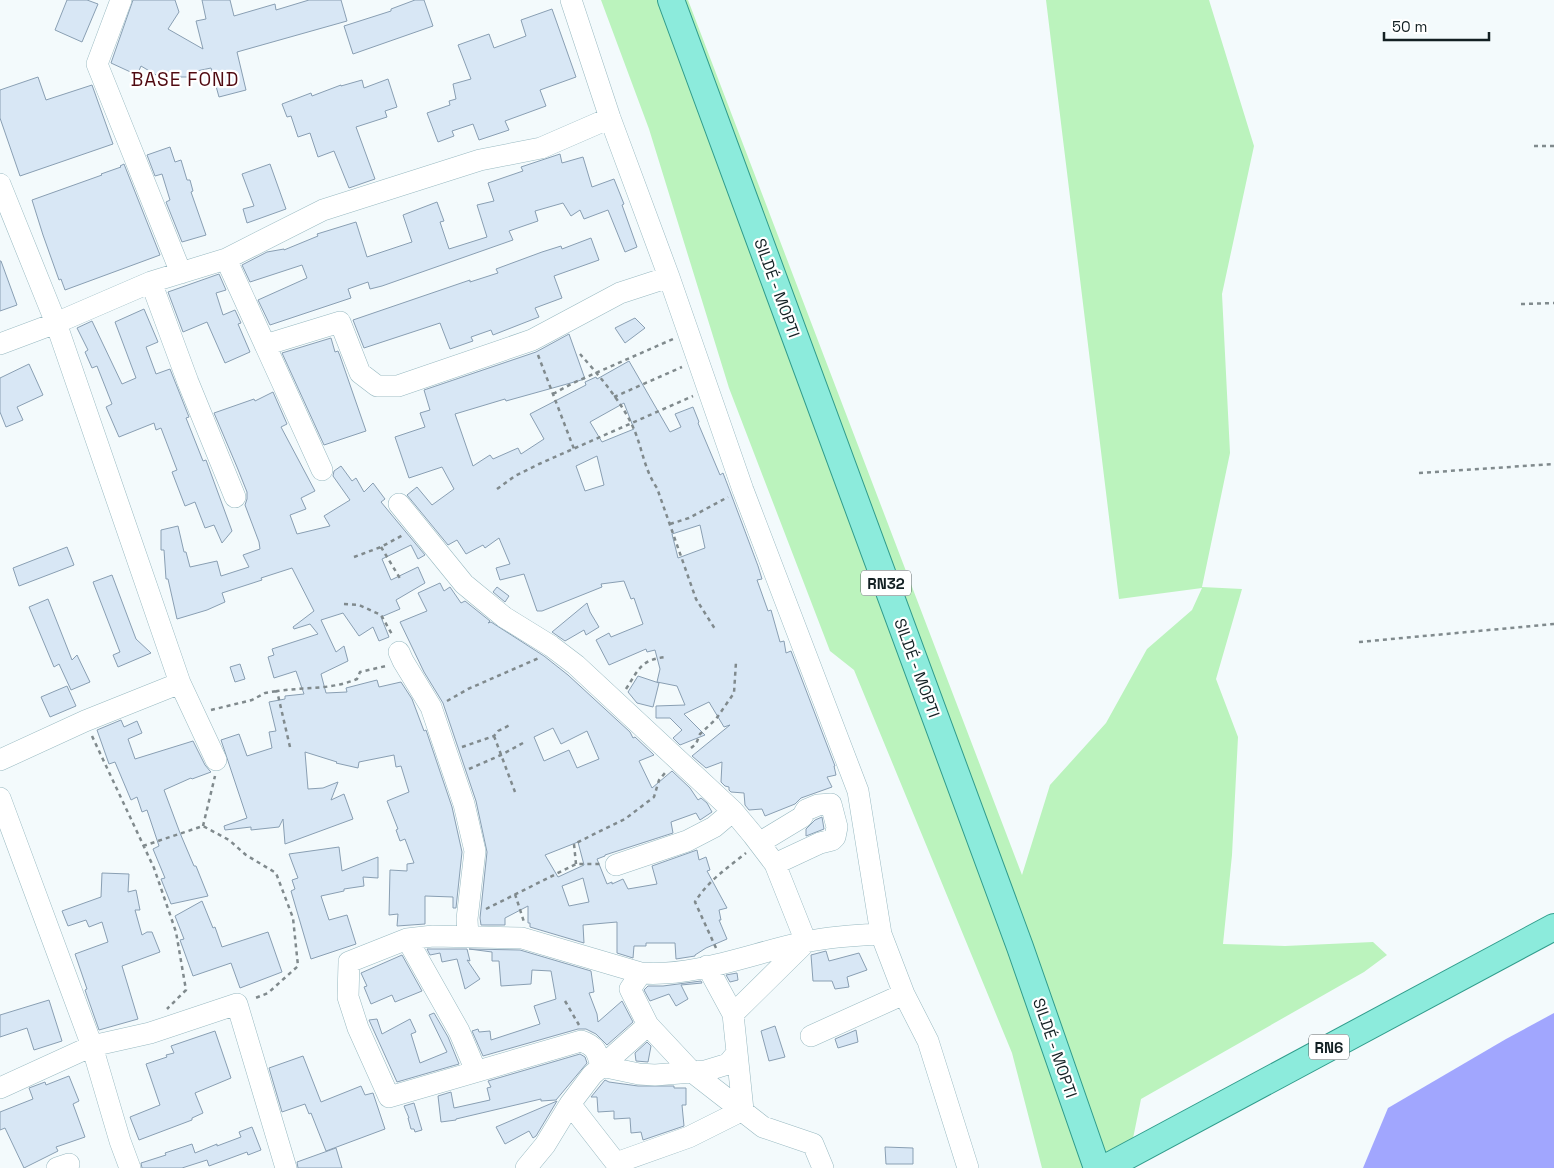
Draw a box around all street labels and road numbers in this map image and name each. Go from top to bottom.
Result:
street label: SILDÉ - MOPTI [749,236,805,340]
road number: RN32 [861,570,911,596]
street label: SILDÉ - MOPTI [889,616,945,720]
street label: SILDÉ - MOPTI [1028,995,1082,1101]
road number: RN6 [1309,1034,1349,1060]

